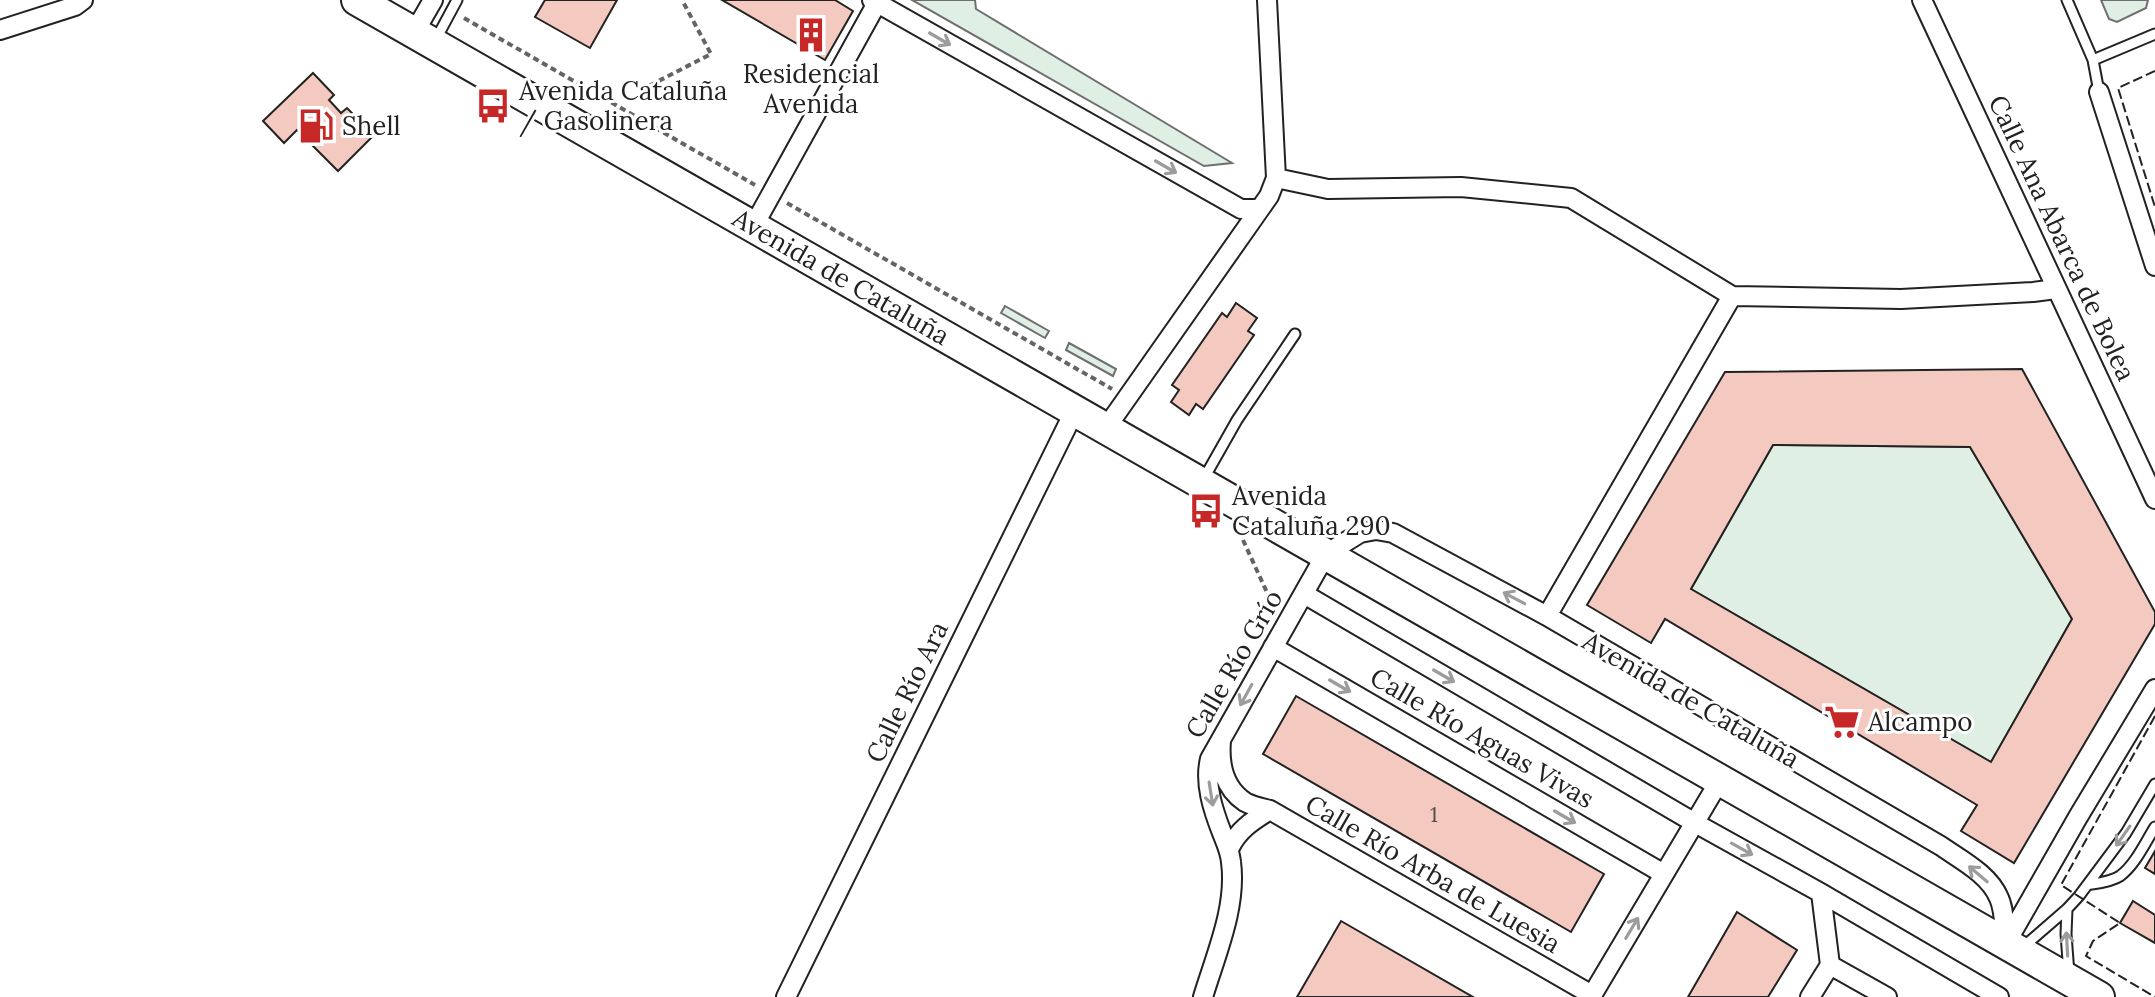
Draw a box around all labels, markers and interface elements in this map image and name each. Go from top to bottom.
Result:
building icon: Residencial Avenida [792,16,830,54]
one-way arrow [928,31,951,47]
place label: Residencial Avenida [743,57,879,120]
place label: Avenida Cataluña / Gasolinera [518,74,727,138]
bus stop icon: Avenida Cataluña / Gasolinera [474,87,512,125]
street label: Calle Ana Abarca de Bolea [1982,90,2143,386]
fuel station icon: Shell [297,107,335,145]
place label: Shell [342,109,401,142]
one-way arrow [1154,159,1177,175]
street label: Avenida de Cataluña [726,201,956,352]
place label: Avenida Cataluña 290 [1231,479,1391,542]
bus stop icon: Avenida Cataluña 290 [1187,492,1225,530]
street label: Calle Río Grío [1178,584,1289,744]
one-way arrow [1503,590,1526,606]
street label: Calle Río Ara [858,616,955,768]
street label: Avenida de Cataluña [1576,624,1806,775]
street label: Calle Río Aguas Vivas [1364,660,1600,815]
one-way arrow [1432,668,1455,684]
one-way arrow [1328,679,1352,694]
one-way arrow [1238,683,1254,706]
supermarket icon: Alcampo [1823,703,1861,741]
place label: Alcampo [1867,705,1973,738]
one-way arrow [1204,781,1219,806]
street label: Calle Río Arba de Luesia [1300,787,1567,960]
house number: 1 [1430,800,1438,828]
one-way arrow [1554,809,1577,825]
one-way arrow [2115,824,2131,846]
one-way arrow [1730,841,1753,857]
one-way arrow [1968,865,1989,883]
one-way arrow [1624,917,1640,940]
one-way arrow [2059,931,2074,958]

